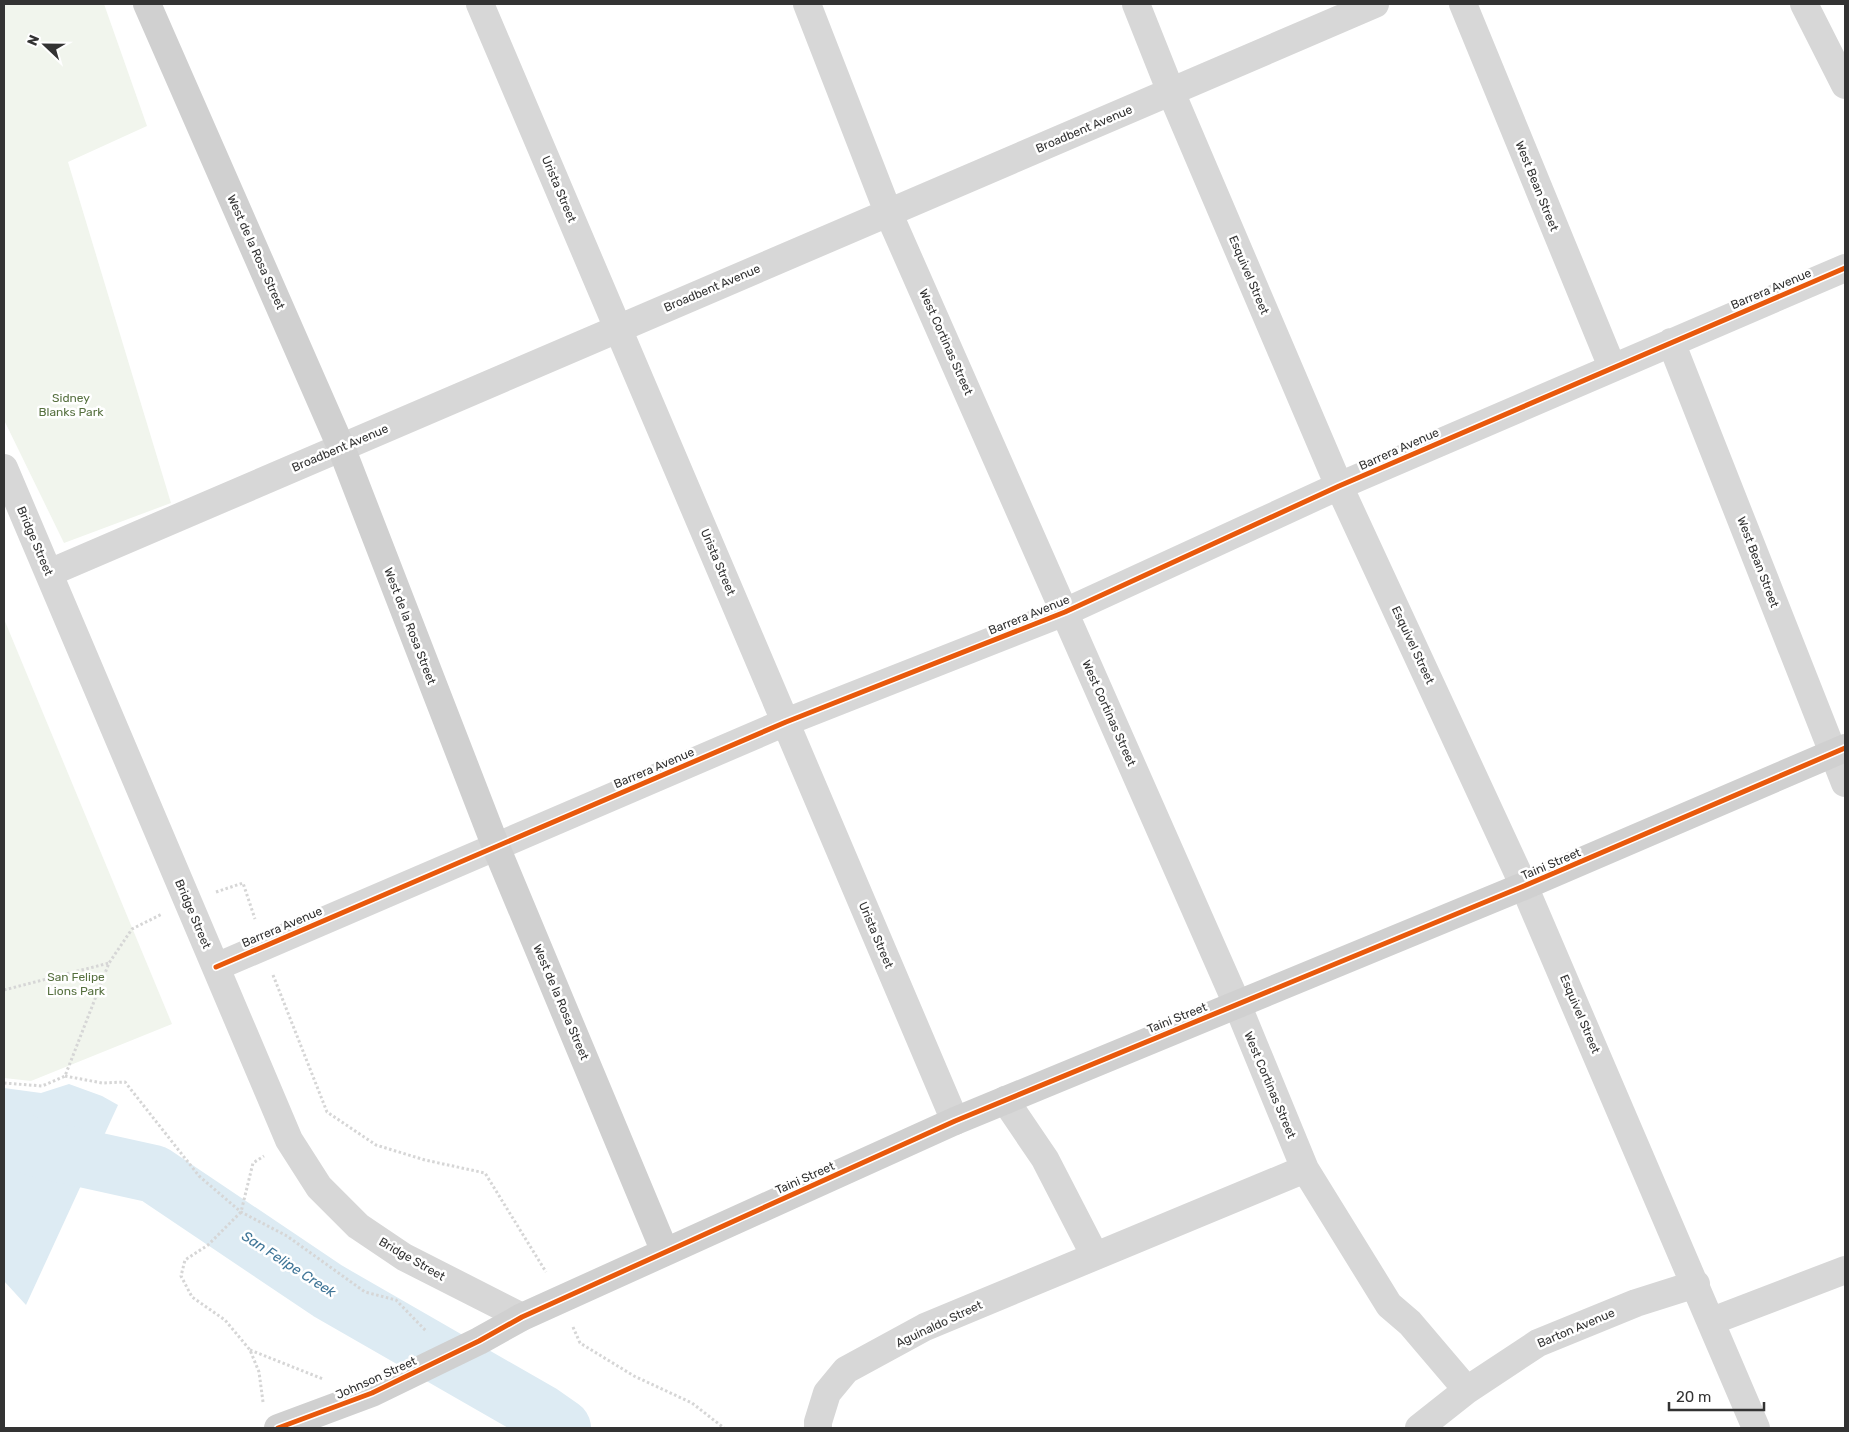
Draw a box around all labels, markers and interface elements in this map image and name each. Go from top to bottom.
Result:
north arrow [20,20,70,70]
text: N [24,32,43,48]
street label: Broadbent Avenue [1034,102,1135,156]
street label: West Bean Street [1513,139,1562,233]
street label: Urista Street [539,154,579,225]
street label: West de la Rosa Street [224,192,288,312]
street label: Esquivel Street [1226,233,1272,317]
street label: Broadbent Avenue [662,261,763,315]
street label: Barrera Avenue [1729,266,1814,312]
street label: West Cortinas Street [916,287,976,397]
park label: Sidney Blanks Park [39,391,104,419]
street label: Broadbent Avenue [290,421,391,475]
street label: Barrera Avenue [1357,425,1441,473]
street label: Bridge Street [14,504,56,578]
street label: West Bean Street [1734,515,1782,610]
street label: Urista Street [698,527,738,598]
street label: West de la Rosa Street [381,566,439,687]
street label: Barrera Avenue [986,592,1072,638]
street label: Esquivel Street [1389,604,1437,686]
street label: West Cortinas Street [1079,658,1139,768]
street label: Barrera Avenue [612,745,697,791]
street label: Taini Street [1519,845,1583,883]
street label: Bridge Street [172,877,214,951]
street label: Urista Street [856,900,896,971]
street label: Barrera Avenue [240,904,325,950]
street label: West de la Rosa Street [530,942,592,1062]
park label: San Felipe Lions Park [47,970,106,998]
street label: Esquivel Street [1557,972,1603,1056]
street label: Taini Street [1145,1000,1209,1036]
street label: West Cortinas Street [1241,1030,1299,1141]
street label: Taini Street [773,1159,837,1197]
water label: San Felipe Creek [239,1228,340,1302]
street label: Bridge Street [376,1234,448,1284]
street label: Aguinaldo Street [894,1298,985,1350]
street label: Barton Avenue [1535,1305,1617,1351]
street label: Johnson Street [333,1354,419,1402]
scale bar [1669,1380,1764,1412]
text: 20 m [1676,1388,1711,1406]

